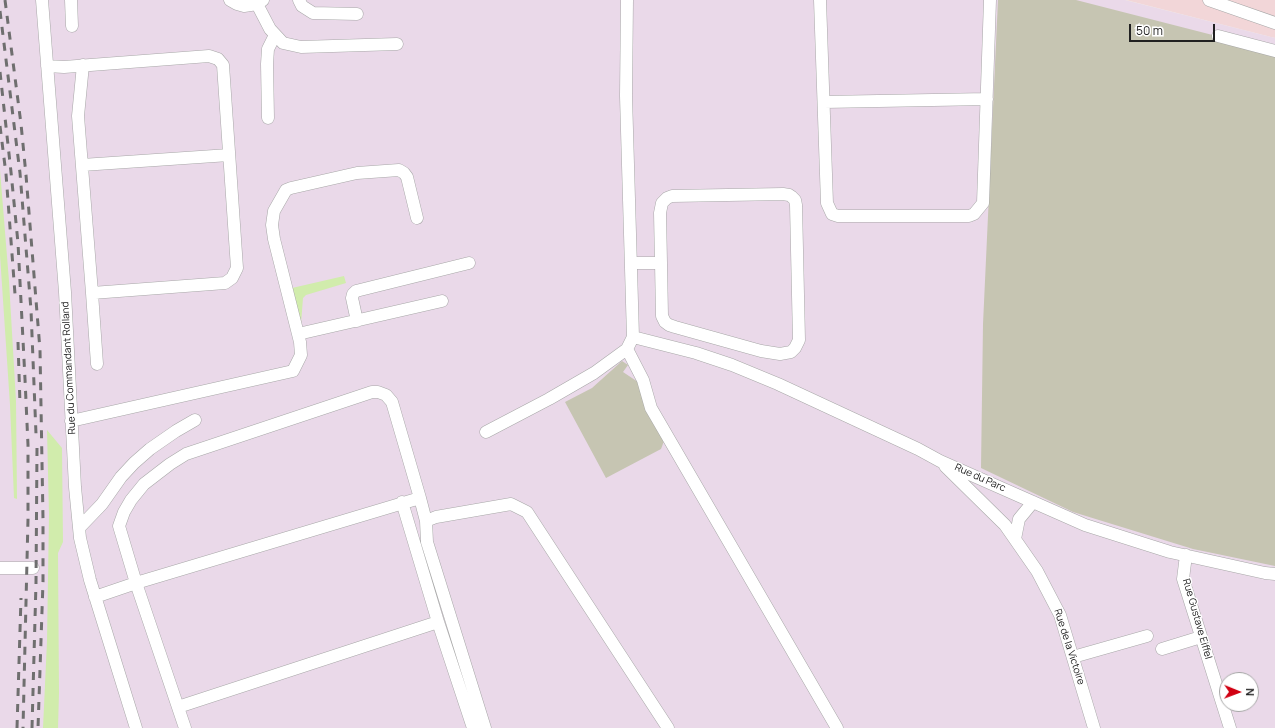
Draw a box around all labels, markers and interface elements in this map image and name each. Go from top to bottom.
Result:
scale bar [1131,16,1217,42]
text: 50 m [1136,22,1163,39]
street label: Rue du Commandant Rolland [60,301,78,435]
street label: Rue du Parc [953,461,1007,495]
street label: Rue Gustave Eiffel [1180,577,1214,661]
street label: Rue de la Victoire [1051,608,1087,686]
north arrow [1219,672,1259,712]
text: N [1243,688,1258,696]

